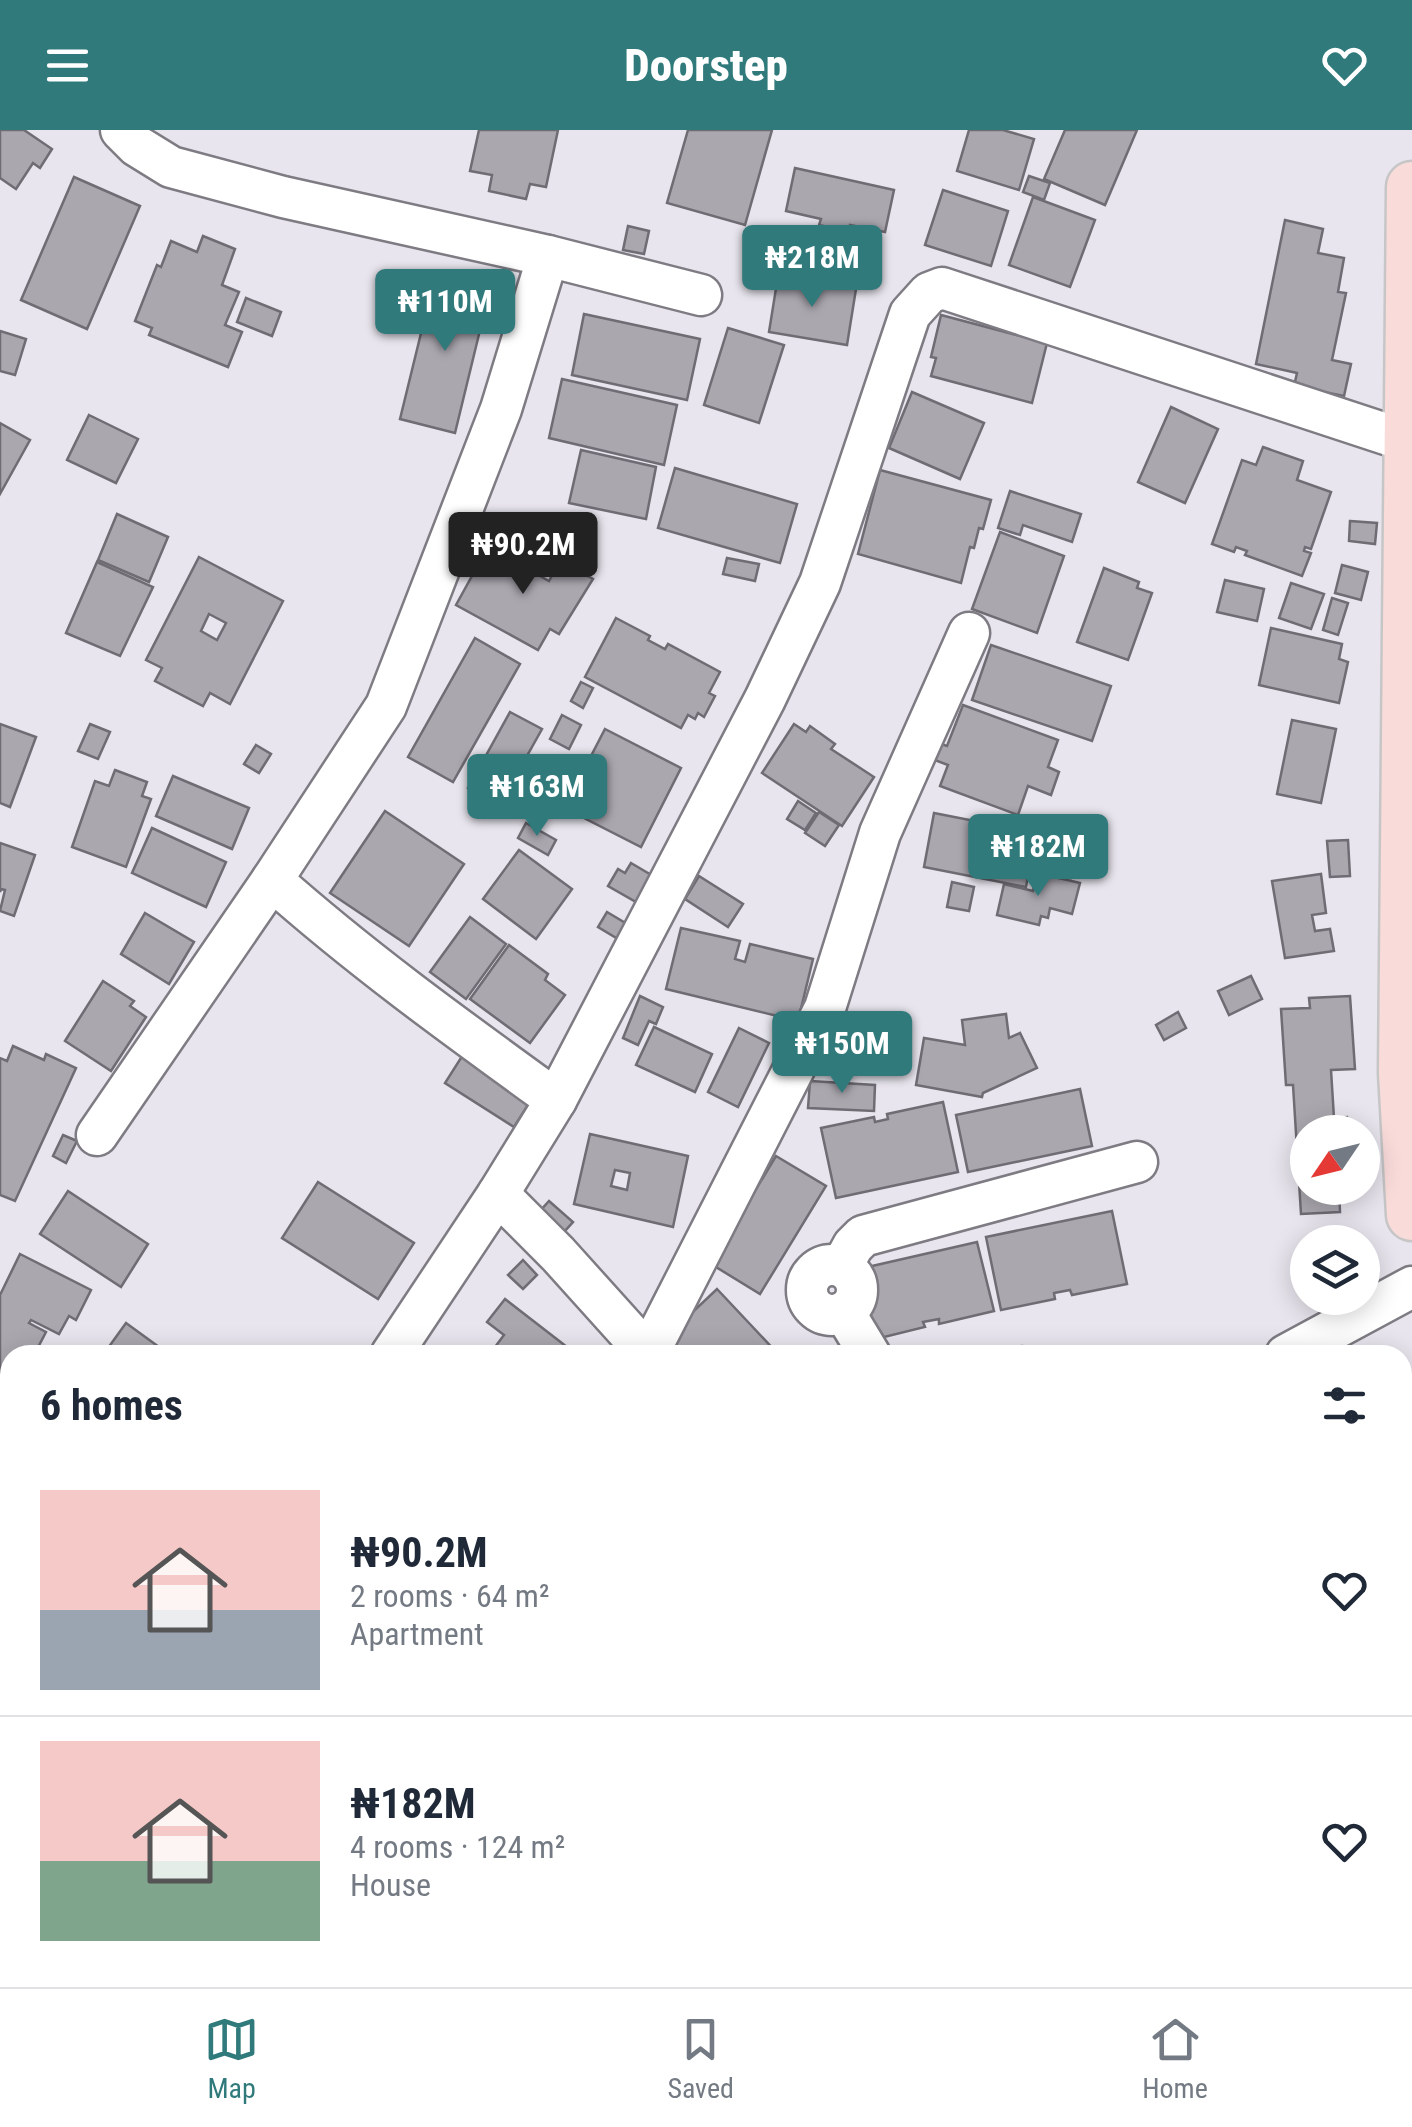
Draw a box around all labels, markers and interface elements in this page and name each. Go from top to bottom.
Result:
icon: menu [40,38,95,93]
icon: heart [1317,38,1372,93]
text: Doorstep [624,39,788,92]
pin: ₦218M [742,225,882,310]
text: ₦218M [764,238,860,276]
pin: ₦110M [375,269,515,354]
text: ₦110M [397,282,493,320]
pin: ₦90.2M [442,512,604,597]
text: ₦90.2M [471,525,575,563]
pin: ₦163M [467,754,607,839]
text: ₦163M [489,767,585,805]
pin: ₦182M [968,814,1108,899]
text: ₦182M [990,827,1086,865]
pin: ₦150M [772,1011,912,1096]
text: ₦150M [794,1024,890,1062]
north arrow [1290,1115,1380,1205]
map controls [1290,1115,1380,1315]
button: layers [1290,1225,1380,1315]
icon: filters [1317,1378,1372,1433]
text: 6 homes [40,1381,183,1430]
text: ₦90.2M [350,1528,488,1577]
icon: home [120,1530,240,1650]
icon: heart [1317,1563,1372,1618]
text: 2 rooms · 64 m² [350,1577,549,1615]
text: Apartment [350,1615,484,1653]
text: ₦182M [350,1779,476,1828]
icon: home [120,1781,240,1901]
icon: heart [1317,1814,1372,1869]
text: 4 rooms · 124 m² [350,1828,565,1866]
text: House [350,1866,431,1904]
tab: Map [204,2012,259,2105]
tab: Saved [667,2012,734,2105]
tab: Home [1142,2012,1208,2105]

